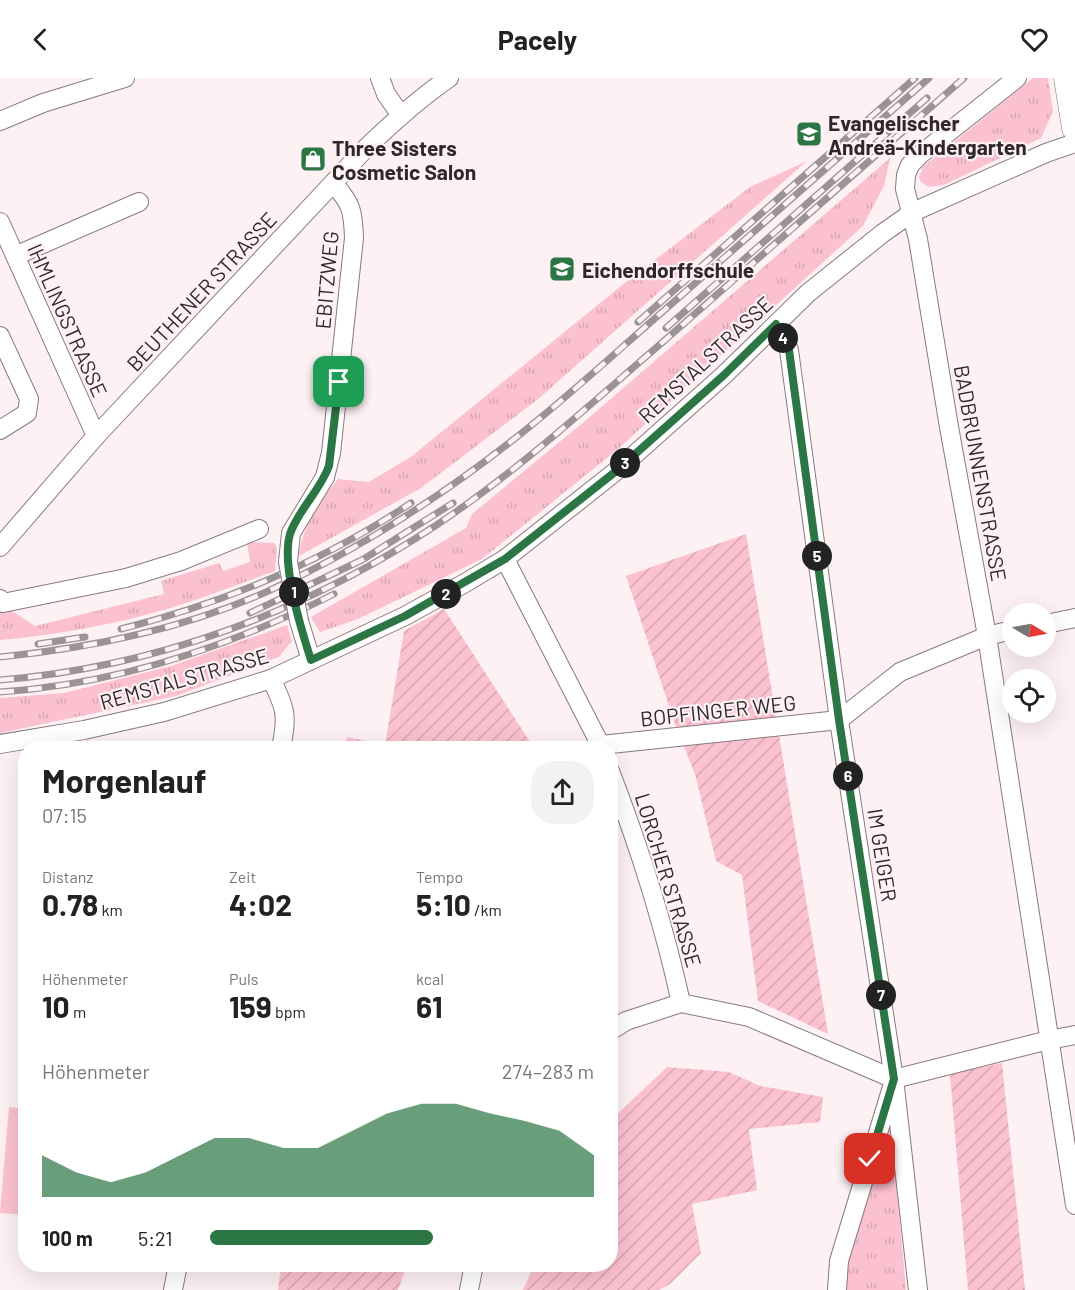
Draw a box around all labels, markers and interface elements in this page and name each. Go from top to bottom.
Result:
icon: back [24,23,57,56]
text: Pacely [498,23,577,55]
icon: heart [1018,23,1051,56]
place label: Evangelischer Andreä-Kindergarten [828,110,1027,159]
school or university icon: Evangelischer Andreä-Kindergarten [794,119,824,149]
place label: Three Sisters Cosmetic Salon [332,135,476,184]
shop icon: Three Sisters Cosmetic Salon [298,144,328,174]
street label: BEUTHENER STRASSE [121,206,281,376]
street label: EBITZWEG [309,230,343,330]
street label: IHMLINGSTRASSE [23,239,113,401]
school or university icon: Eichendorffschule [547,254,577,284]
place label: Eichendorffschule [582,257,754,282]
street label: REMSTALSTRASSE [633,290,777,428]
pin: 4 [768,323,798,353]
text: 4 [778,328,788,347]
pin [313,356,364,407]
street label: BADBRUNNENSTRASSE [950,363,1012,583]
icon: arrive [322,365,355,398]
pin: 3 [610,448,640,478]
text: 3 [621,453,629,472]
pin: 5 [802,541,832,571]
text: 5 [813,546,821,565]
pin: 1 [279,577,309,607]
pin: 2 [431,579,461,609]
text: 1 [291,582,297,601]
text: 2 [442,584,450,603]
north arrow [1002,603,1056,657]
map controls [1002,603,1056,723]
street label: REMSTALSTRASSE [97,642,271,714]
button: locate [1002,669,1056,723]
street label: BOPFINGER WEG [639,689,797,731]
text: Morgenlauf [42,760,207,800]
button: share [531,761,594,824]
pin: 6 [833,761,863,791]
text: 6 [844,766,852,785]
street label: LORCHER STRASSE [631,790,707,970]
text: 07:15 [42,803,87,827]
street label: IM GEIGER [863,807,903,903]
text: Distanz [42,867,93,886]
text: Zeit [229,867,256,886]
text: Tempo [416,867,463,886]
text: 0.78 [42,886,98,922]
text: 4:02 [229,886,292,922]
text: 5:10 [416,886,471,922]
text: km [98,900,123,919]
text: /km [471,900,502,919]
text: Höhenmeter [42,969,128,988]
text: Puls [229,969,258,988]
text: kcal [416,969,444,988]
pin: 7 [866,980,896,1010]
text: 7 [877,985,885,1004]
text: 10 [42,988,70,1024]
text: 159 [229,988,272,1024]
text: 61 [416,988,443,1024]
text: m [70,1002,86,1021]
text: bpm [272,1002,306,1021]
text: Höhenmeter [42,1059,150,1083]
text: 274–283 m [502,1059,594,1083]
pin [844,1133,895,1184]
icon: check [853,1142,886,1175]
text: 100 m [42,1226,93,1250]
text: 5:21 [138,1226,173,1250]

